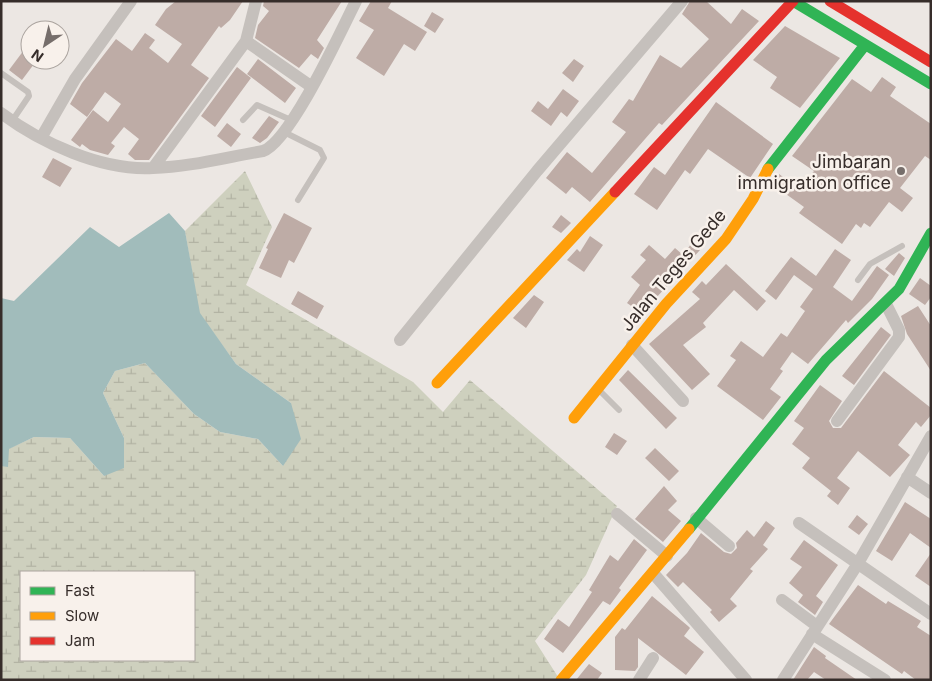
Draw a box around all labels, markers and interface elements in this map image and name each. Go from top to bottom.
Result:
north arrow [20,20,70,70]
text: N [28,46,47,66]
place label: Jimbaran immigration office [738,151,891,193]
marker: Jimbaran immigration office [895,165,907,177]
street label: Jalan Teges Gede [616,205,730,335]
legend [20,571,195,661]
text: Fast [65,581,95,600]
text: Slow [65,606,99,625]
text: Jam [65,631,95,650]

